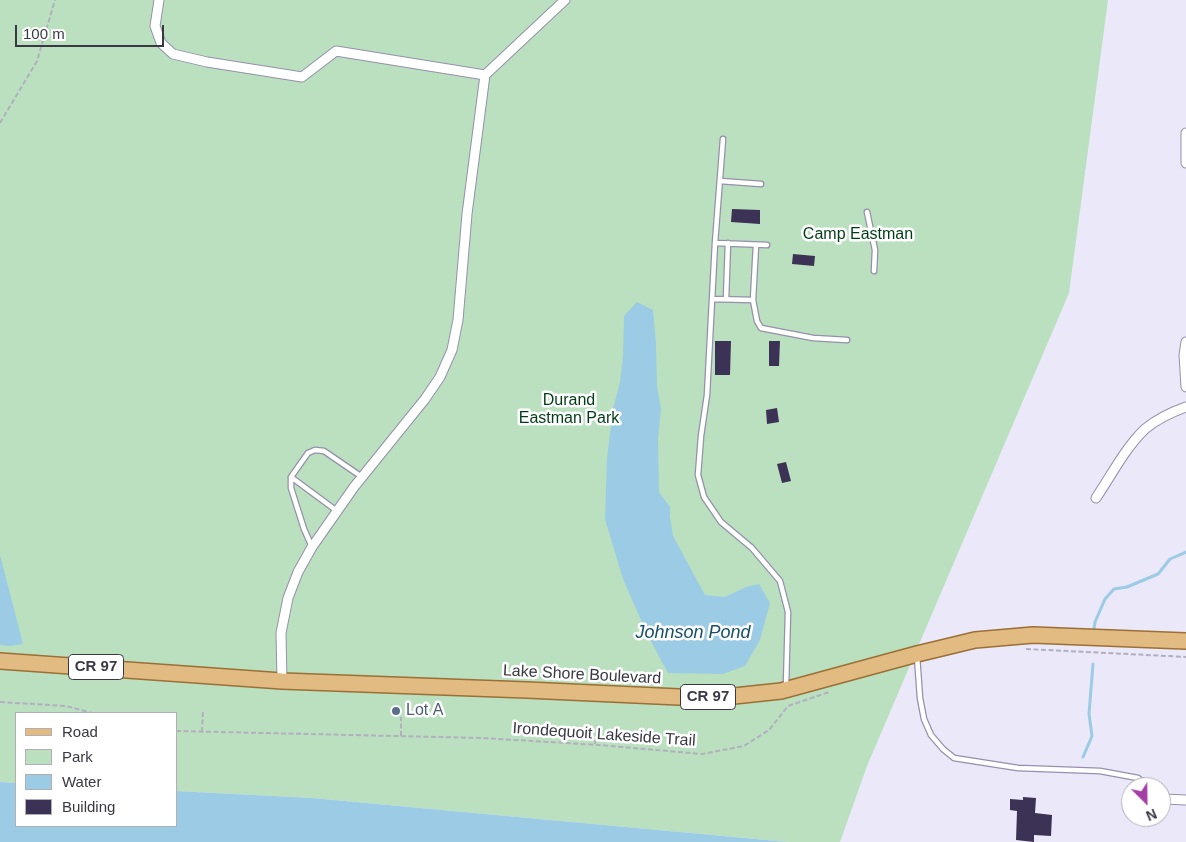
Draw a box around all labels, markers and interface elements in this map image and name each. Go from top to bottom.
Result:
scale bar [18,15,166,47]
text: 100 m [23,25,65,42]
park label: Camp Eastman [803,225,913,245]
park label: Durand Eastman Park [519,391,619,429]
water label: Johnson Pond [635,622,751,644]
road number: CR 97 [68,654,124,680]
street label: Lake Shore Boulevard [502,661,662,689]
road number: CR 97 [680,684,736,710]
place label: Lot A [406,701,443,721]
marker: Lot A [390,705,402,717]
legend [15,712,178,827]
street label: Irondequoit Lakeside Trail [512,719,696,751]
text: Road [62,723,98,740]
text: Park [62,748,93,765]
text: Water [62,773,101,790]
north arrow [1121,777,1171,827]
text: Building [62,798,115,815]
text: N [1144,806,1159,824]

